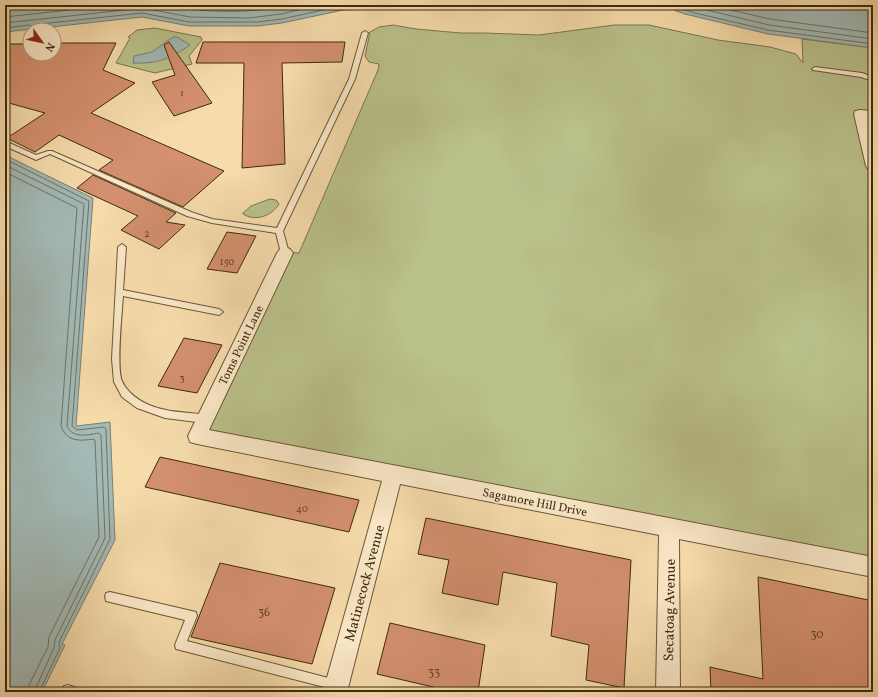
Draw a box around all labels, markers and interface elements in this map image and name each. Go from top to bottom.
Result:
north arrow [22,22,62,62]
text: N [41,39,58,54]
house number: 1 [180,87,184,100]
house number: 2 [144,227,150,241]
house number: 150 [220,255,234,269]
street label: Toms Point Lane [216,303,268,388]
house number: 3 [179,371,185,385]
street label: Sagamore Hill Drive [481,485,589,521]
house number: 40 [296,502,308,516]
street label: Matinecock Avenue [341,523,390,644]
street label: Secatoag Avenue [660,558,681,661]
house number: 36 [258,605,270,621]
house number: 30 [810,627,824,643]
house number: 33 [428,665,440,681]

